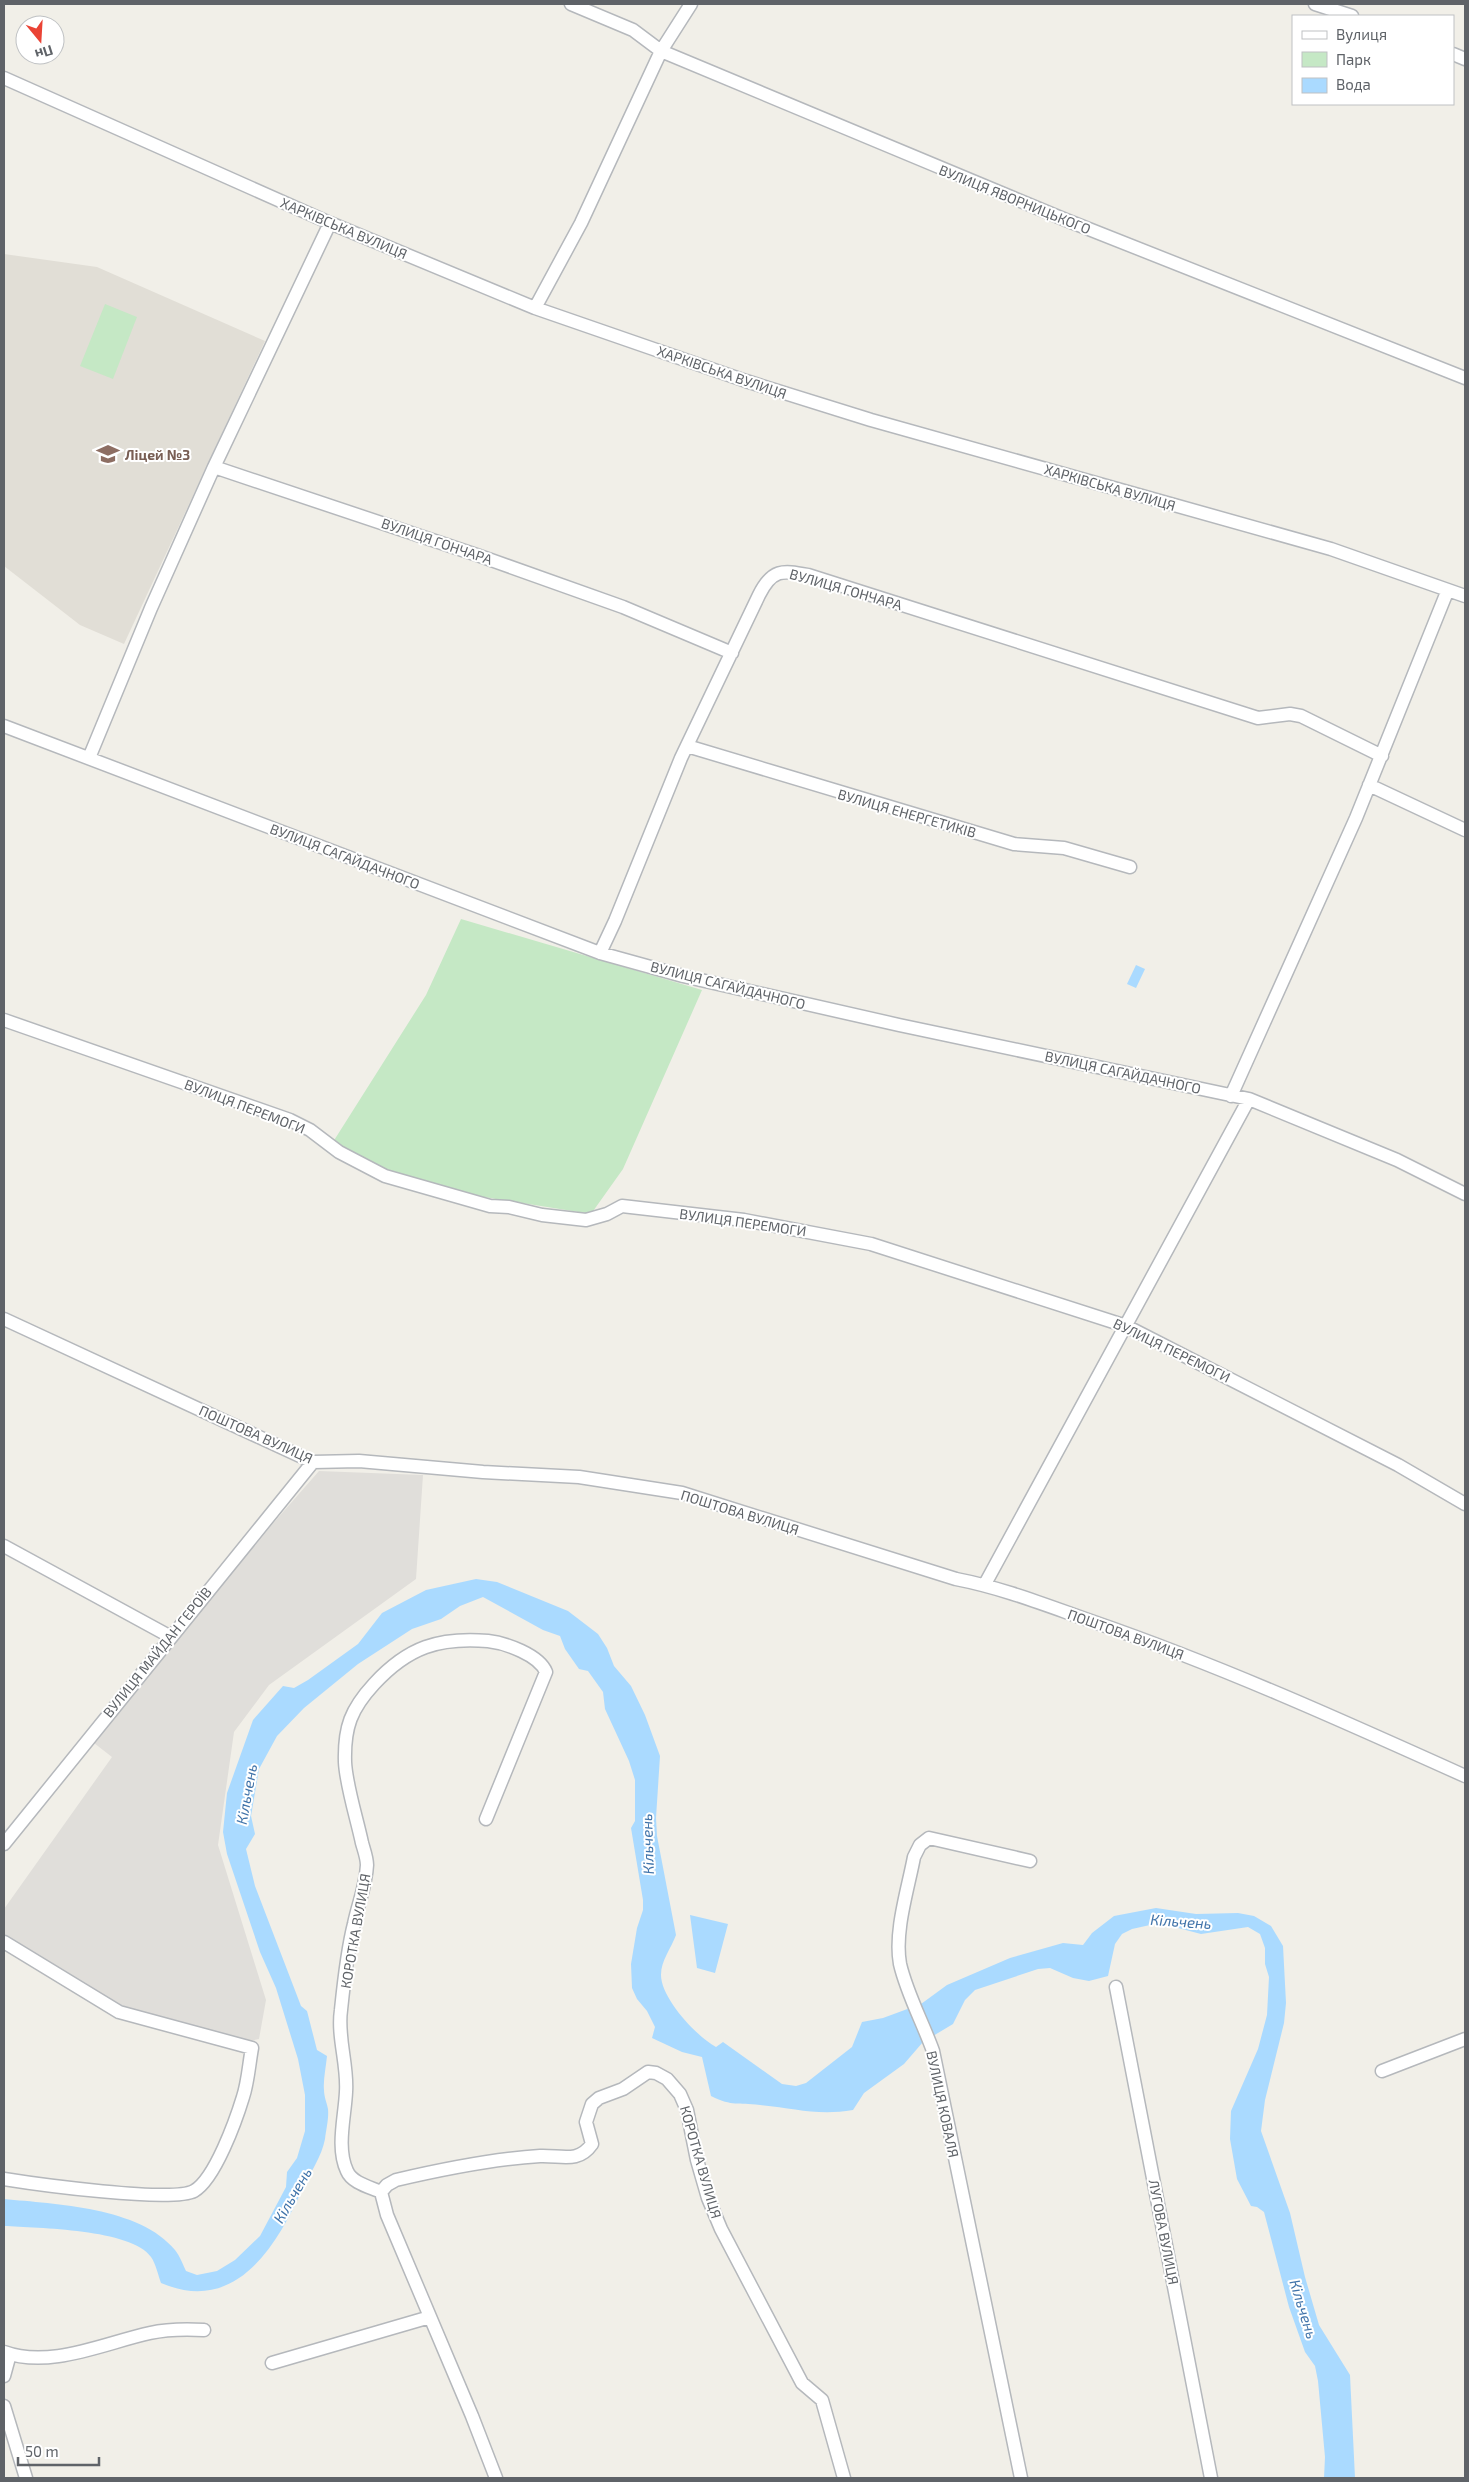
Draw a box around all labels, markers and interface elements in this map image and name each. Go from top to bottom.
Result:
north arrow [15,15,65,65]
legend [1292,15,1454,105]
text: Вулиця [1336,25,1387,44]
text: Пн [33,42,55,64]
text: Парк [1336,50,1371,68]
text: Вода [1336,75,1371,93]
street label: ВУЛИЦЯ ЯВОРНИЦЬКОГО [937,161,1093,237]
street label: ХАРКІВСЬКА ВУЛИЦЯ [278,194,410,262]
street label: ХАРКІВСЬКА ВУЛИЦЯ [655,342,789,402]
school or university icon: Ліцей №3 [95,441,121,467]
place label: Ліцей №3 [125,446,190,463]
street label: ХАРКІВСЬКА ВУЛИЦЯ [1042,460,1178,514]
street label: ВУЛИЦЯ ГОНЧАРА [379,514,495,568]
street label: ВУЛИЦЯ ГОНЧАРА [788,565,905,613]
street label: ВУЛИЦЯ ЕНЕРГЕТИКІВ [836,785,978,841]
street label: ВУЛИЦЯ САГАЙДАЧНОГО [268,820,422,892]
street label: ВУЛИЦЯ САГАЙДАЧНОГО [649,958,807,1012]
street label: ВУЛИЦЯ САГАЙДАЧНОГО [1043,1047,1203,1097]
street label: ВУЛИЦЯ ПЕРЕМОГИ [182,1075,308,1137]
street label: ВУЛИЦЯ ПЕРЕМОГИ [678,1205,808,1239]
street label: ВУЛИЦЯ ПЕРЕМОГИ [1111,1314,1233,1386]
street label: ПОШТОВА ВУЛИЦЯ [197,1401,315,1467]
street label: ПОШТОВА ВУЛИЦЯ [679,1486,801,1538]
street label: ВУЛИЦЯ МАЙДАН ГЕРОЇВ [99,1583,215,1721]
street label: ПОШТОВА ВУЛИЦЯ [1066,1605,1186,1663]
water label: Кільчень [232,1762,260,1826]
water label: Кільчень [637,1813,657,1875]
street label: КОРОТКА ВУЛИЦЯ [337,1872,373,1990]
water label: Кільчень [1150,1910,1212,1932]
street label: ВУЛИЦЯ КОВАЛЯ [923,2049,963,2159]
street label: КОРОТКА ВУЛИЦЯ [677,2104,725,2220]
water label: Кільчень [269,2164,315,2226]
street label: ЛУГОВА ВУЛИЦЯ [1145,2178,1183,2286]
water label: Кільчень [1286,2277,1322,2341]
scale bar [18,2434,99,2466]
text: 50 m [25,2442,59,2460]

